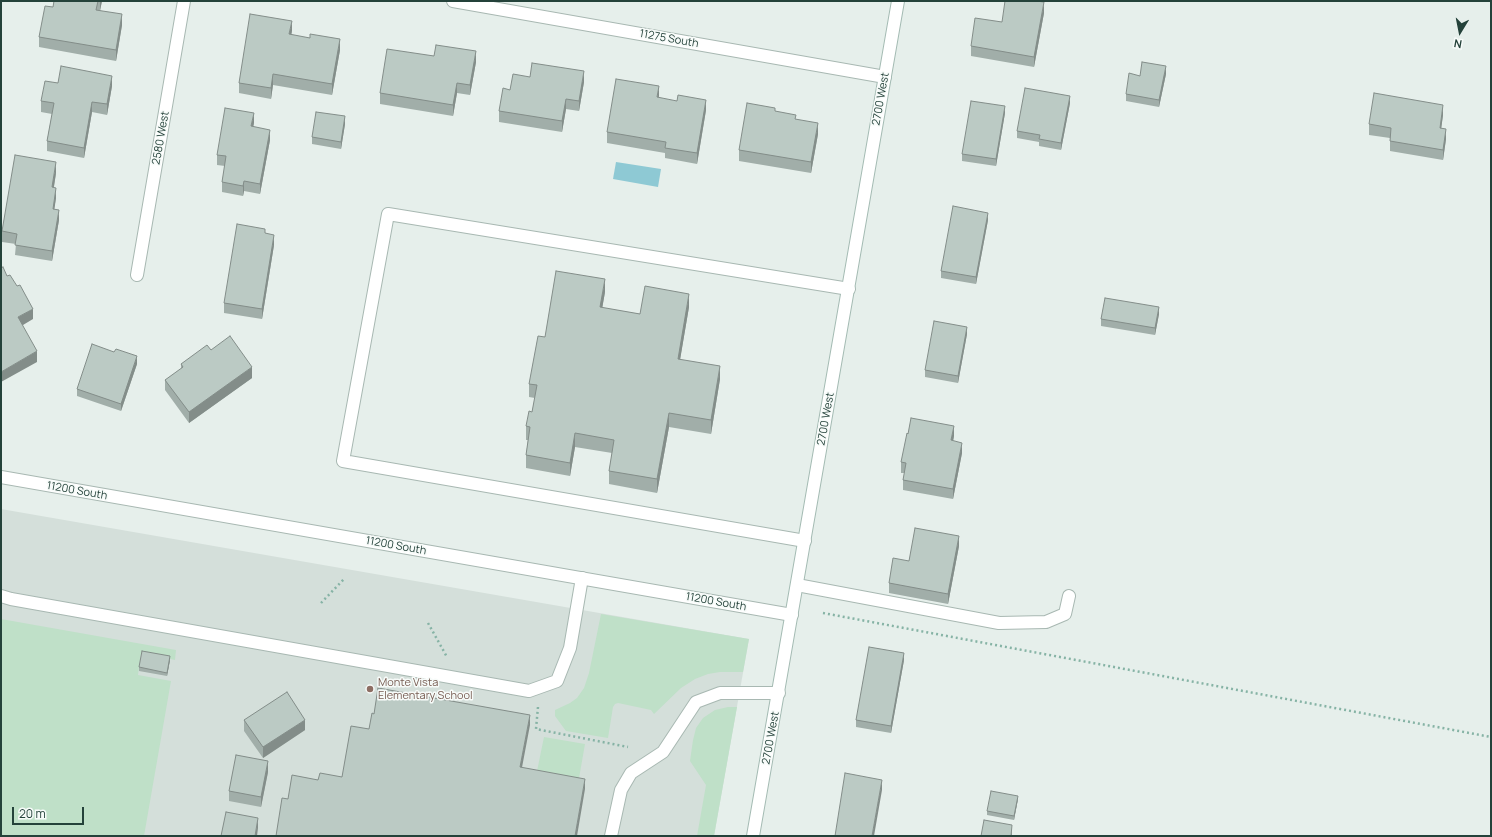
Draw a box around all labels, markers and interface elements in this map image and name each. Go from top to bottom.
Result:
north arrow [1440,12,1480,52]
street label: 11275 South [638,27,700,51]
text: N [1453,36,1463,52]
street label: 2700 West [870,71,892,127]
street label: 2580 West [150,110,172,166]
street label: 2700 West [815,391,837,447]
street label: 11200 South [46,479,108,503]
street label: 11200 South [365,534,427,558]
street label: 11200 South [685,590,747,614]
place label: Monte Vista Elementary School [378,676,473,702]
marker: Monte Vista Elementary School [365,684,375,694]
street label: 2700 West [760,710,782,766]
scale bar [14,799,86,825]
text: 20 m [19,805,46,822]

